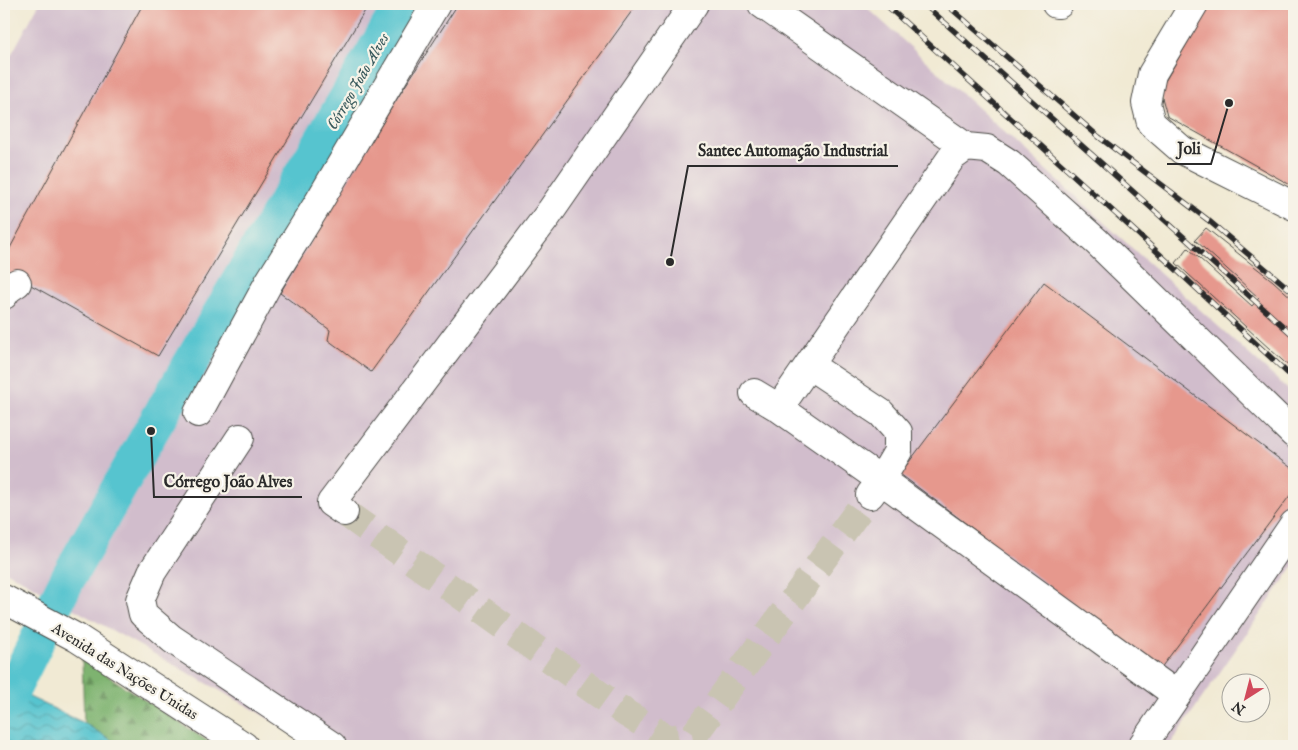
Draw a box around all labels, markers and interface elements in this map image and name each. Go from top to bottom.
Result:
water label: Córrego João Alves [323,30,395,134]
callout: Joli [1167,133,1211,164]
callout: Santec Automação Industrial [688,135,898,166]
text: Joli [1175,140,1201,160]
text: Santec Automação Industrial [698,142,889,162]
callout: Córrego João Alves [154,466,302,497]
text: Córrego João Alves [164,473,293,493]
street label: Avenida das Nações Unidas [47,618,201,724]
north arrow [1220,672,1270,722]
text: N [1229,697,1250,719]

